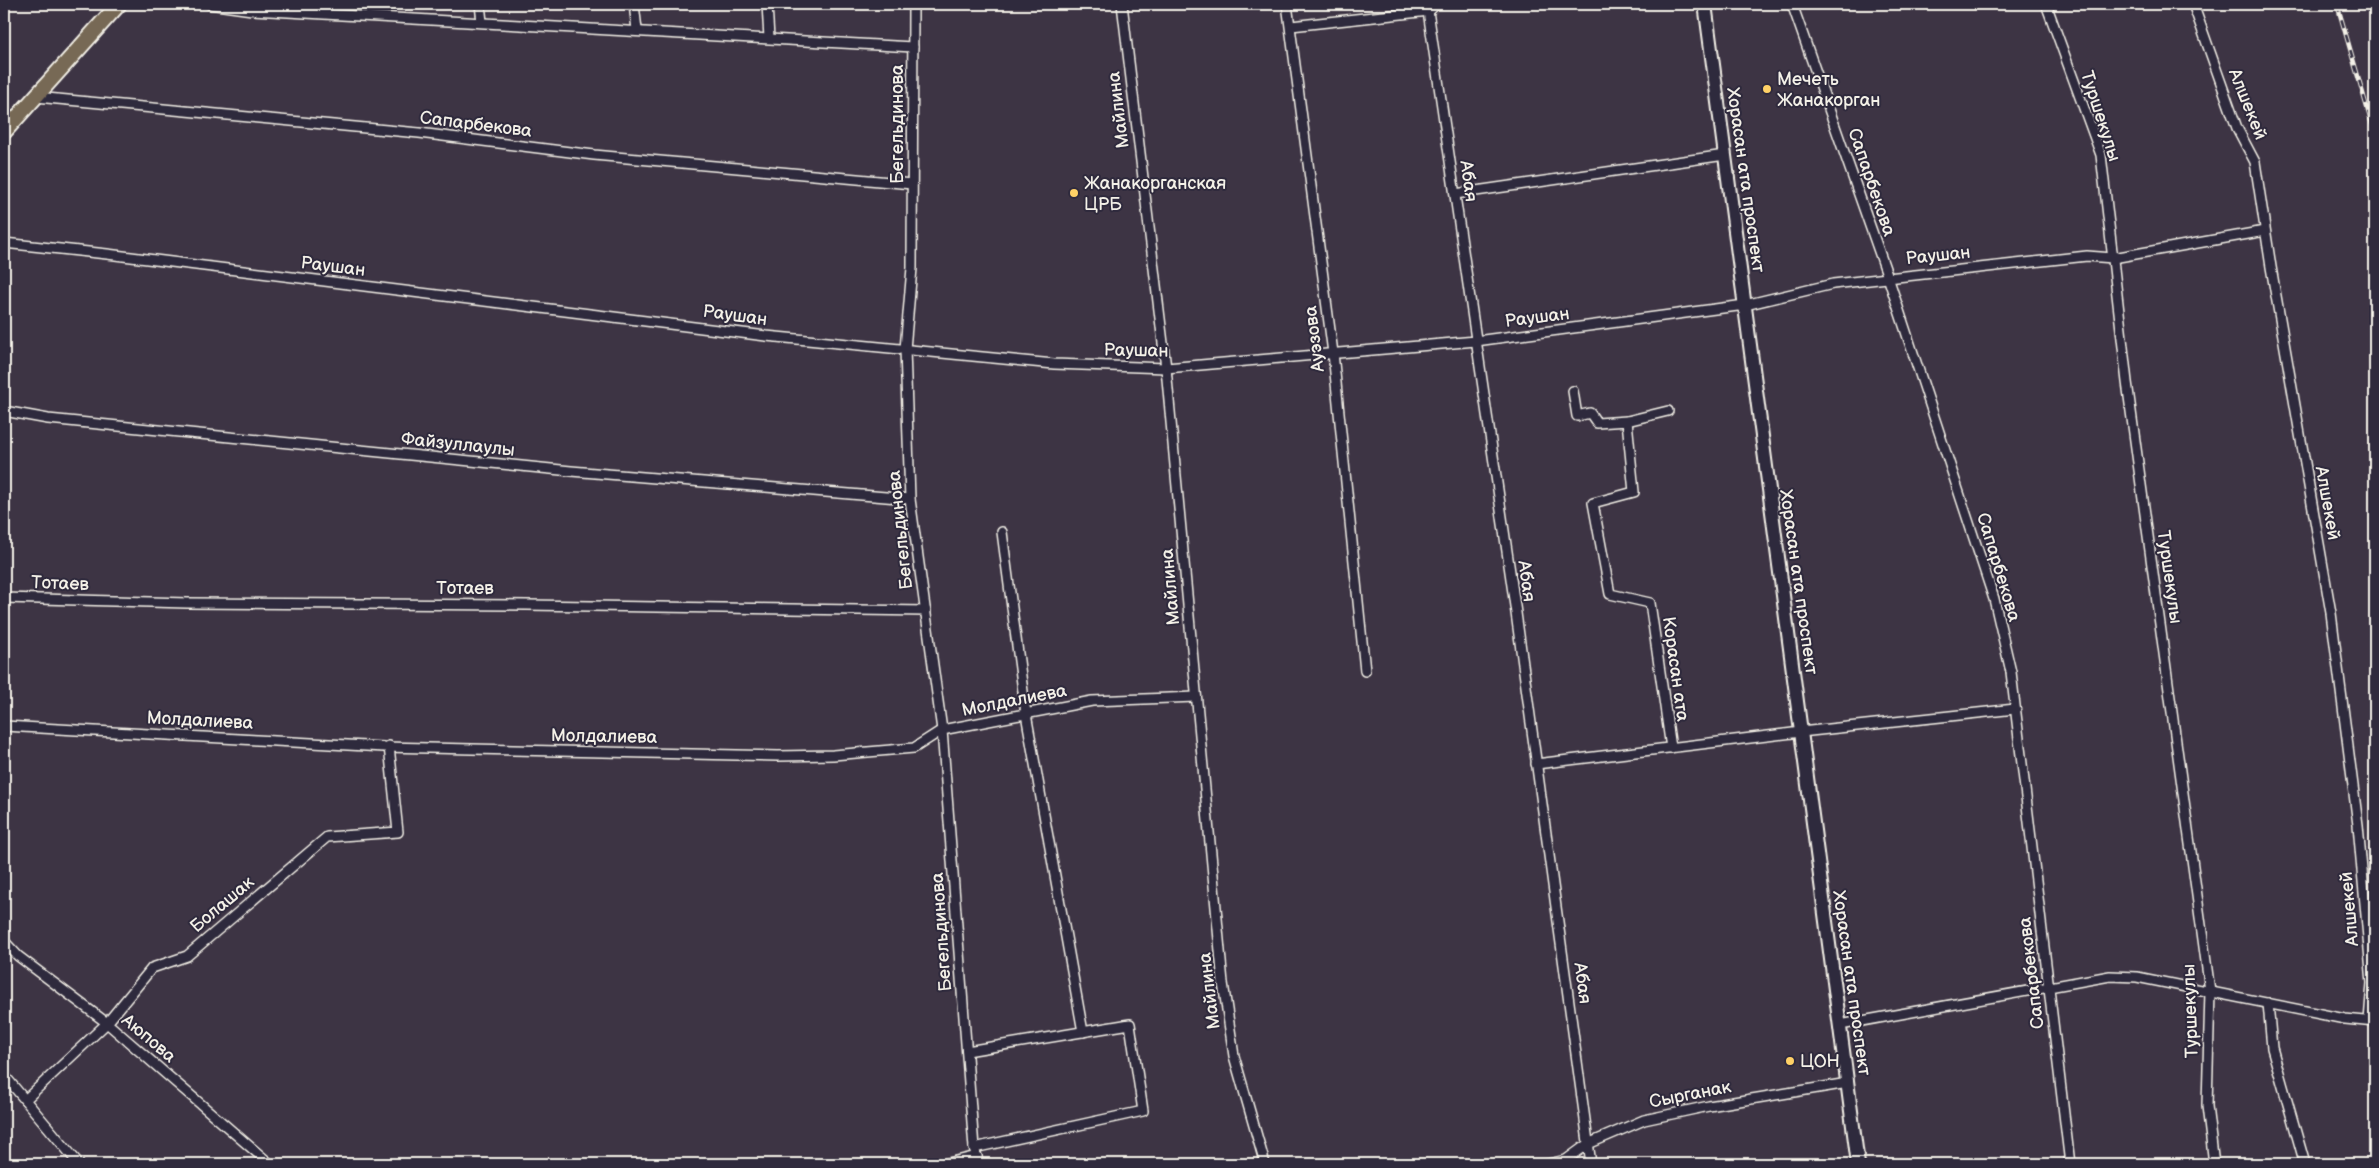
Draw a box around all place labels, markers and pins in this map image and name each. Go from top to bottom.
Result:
place label: Мечеть Жанакорган [1777,69,1880,111]
marker: Мечеть Жанакорган [1761,83,1773,95]
place label: Жанакорганская ЦРБ [1084,173,1226,215]
marker: Жанакорганская ЦРБ [1068,187,1080,199]
place label: ЦОН [1800,1051,1840,1072]
marker: ЦОН [1784,1055,1796,1067]

